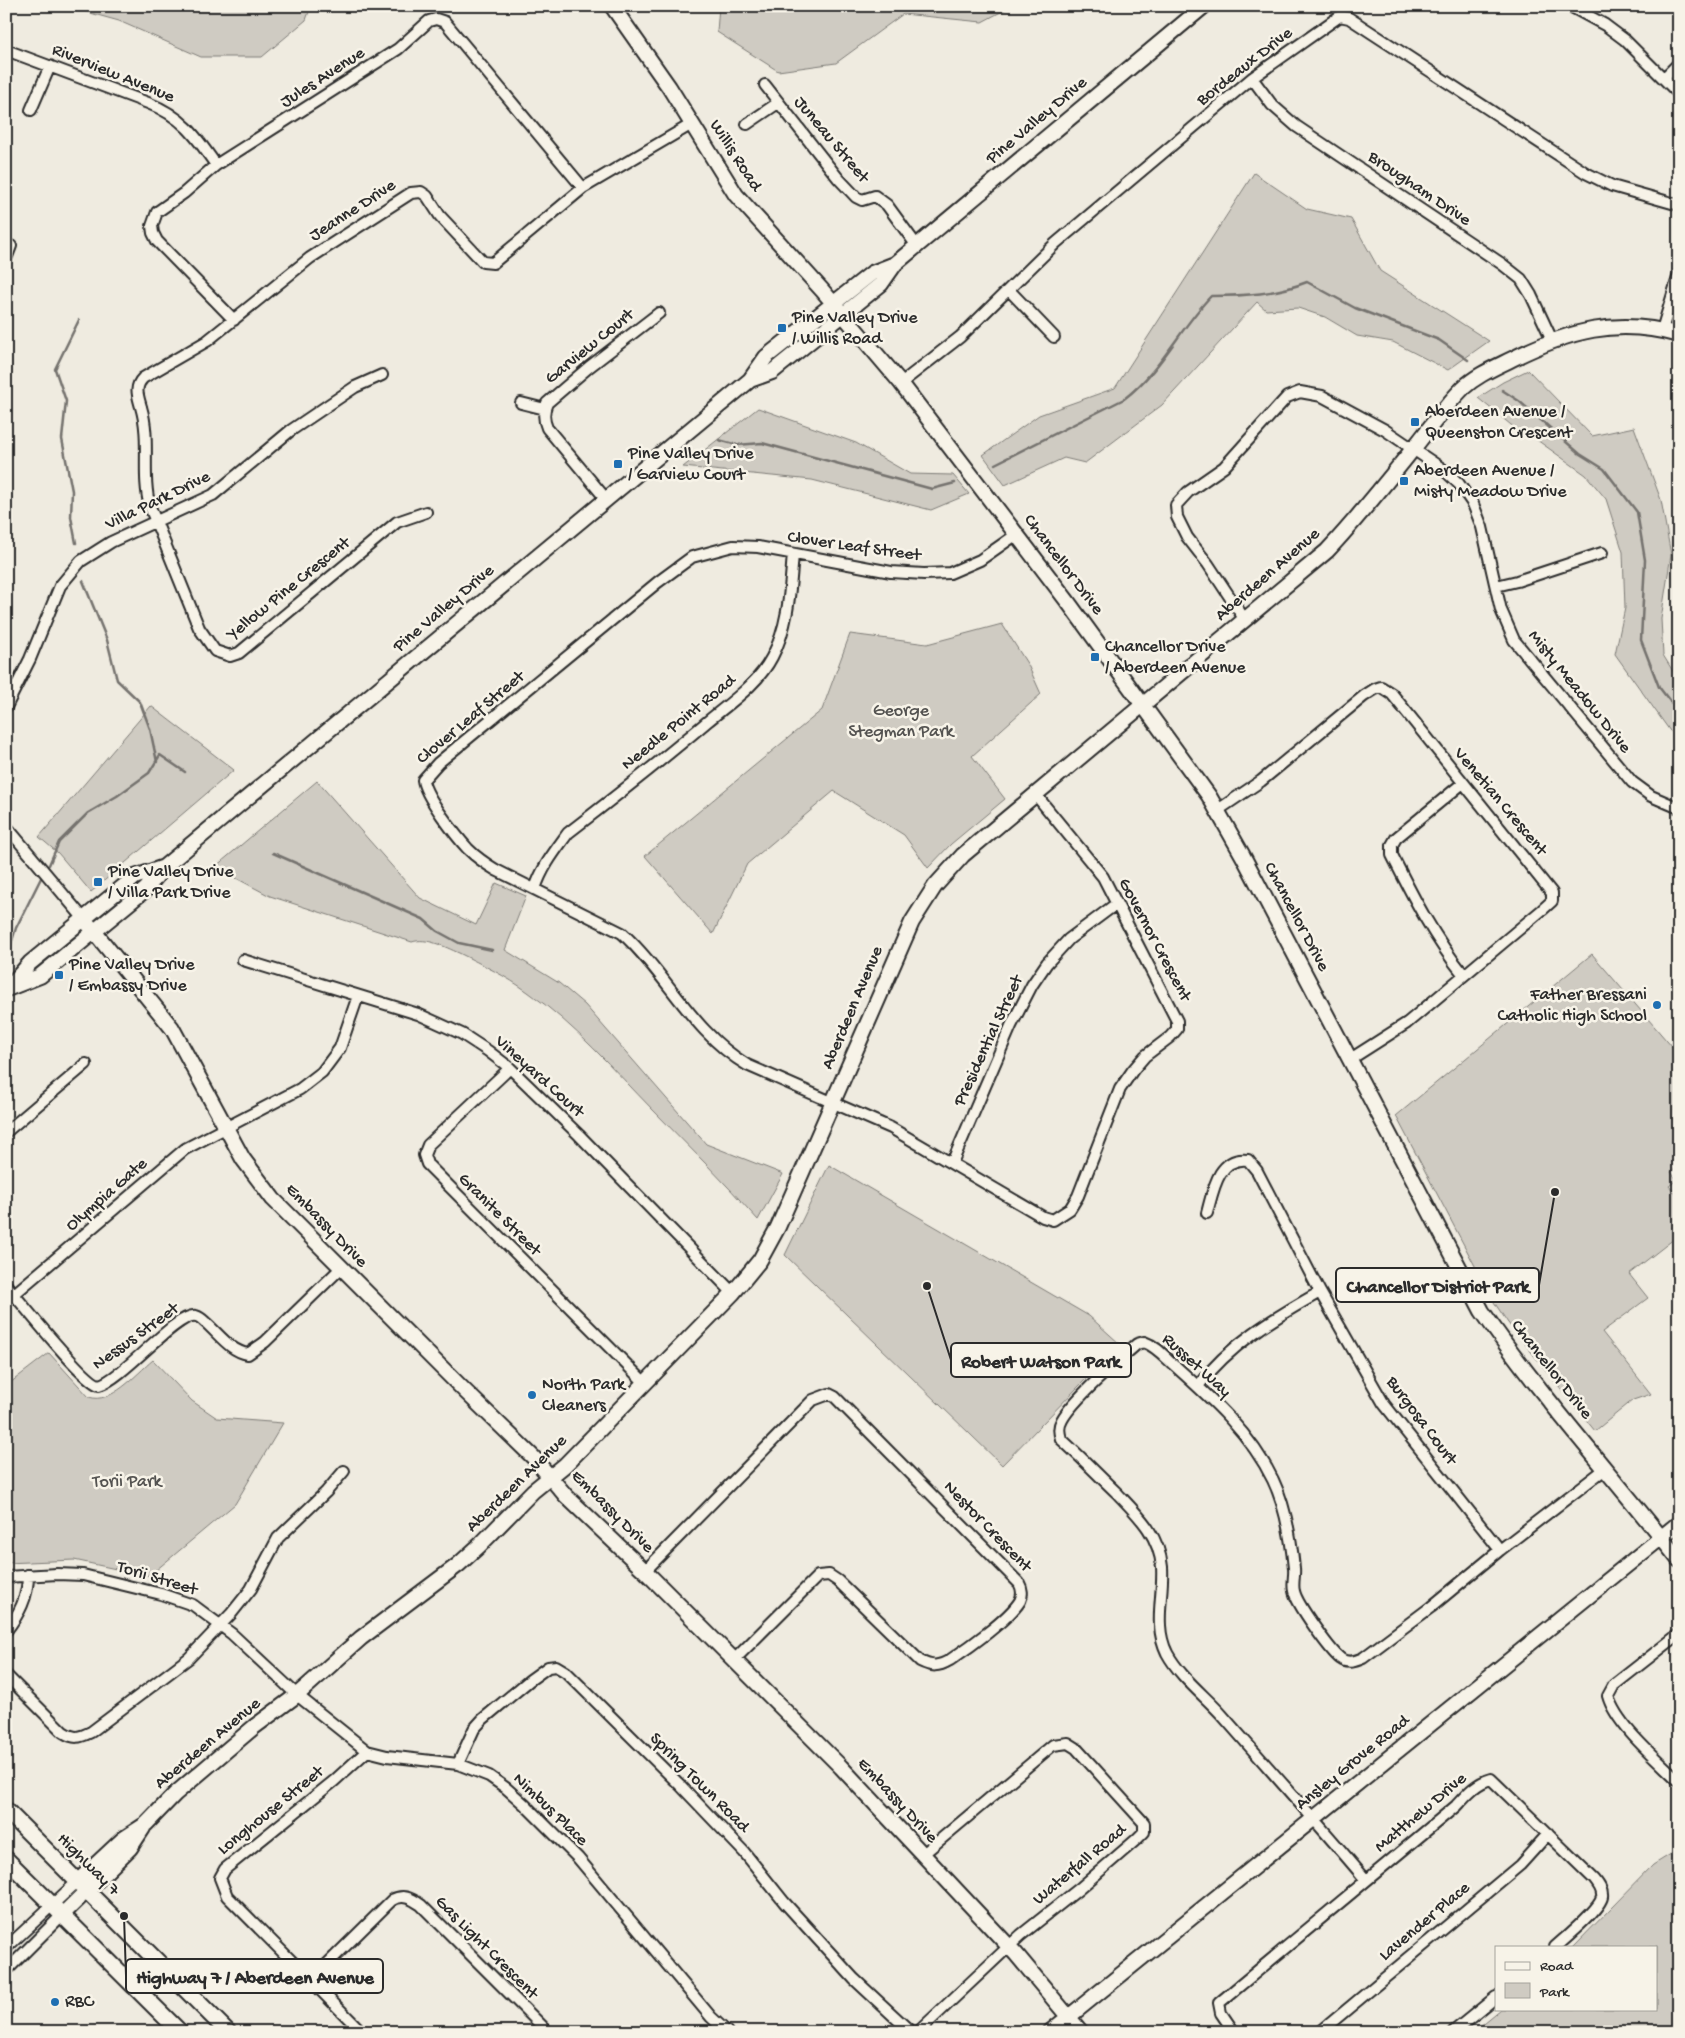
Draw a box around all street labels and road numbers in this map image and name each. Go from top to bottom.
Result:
street label: Bordeaux Drive [1192,23,1298,112]
street label: Riverview Avenue [49,40,178,108]
street label: Jules Avenue [277,43,370,113]
street label: Pine Valley Drive [981,72,1092,170]
street label: Juneau Street [789,92,874,189]
street label: Willis Road [704,116,767,197]
street label: Brougham Drive [1363,146,1475,232]
street label: Jeanne Drive [306,175,401,247]
street label: Garview Court [541,304,640,389]
street label: Villa Park Drive [101,466,214,536]
street label: Chancellor Drive [1018,511,1108,620]
street label: Aberdeen Avenue [1211,523,1325,626]
street label: Clover Leaf Street [786,527,924,567]
street label: Yellow Pine Crescent [222,532,356,646]
street label: Pine Valley Drive [388,560,499,658]
street label: Misty Meadow Drive [1523,626,1636,758]
street label: Clover Leaf Street [413,666,531,769]
street label: Needle Point Road [618,670,742,776]
street label: Venetian Crescent [1448,743,1552,862]
street label: Chancellor Drive [1258,859,1334,976]
street label: Governor Crescent [1113,875,1196,1007]
street label: Aberdeen Avenue [818,943,889,1073]
street label: Presidential Street [949,971,1029,1111]
street label: Vineyard Court [489,1031,589,1124]
street label: Olympia Gate [62,1153,153,1236]
street label: Granite Street [453,1169,546,1262]
street label: Embassy Drive [281,1179,372,1273]
street label: Nessus Street [89,1298,185,1375]
street label: Chancellor Drive [1506,1316,1597,1425]
street label: Russet Way [1157,1329,1235,1403]
street label: Burgosa Court [1380,1372,1462,1471]
street label: Aberdeen Avenue [462,1430,572,1537]
street label: Embassy Drive [566,1466,658,1558]
street label: Nestor Crescent [938,1477,1037,1578]
street label: Torii Street [113,1557,201,1602]
street label: Aberdeen Avenue [151,1693,266,1794]
street label: Ansley Grove Road [1292,1710,1415,1815]
street label: Spring Town Road [645,1729,754,1838]
street label: Embassy Drive [852,1754,942,1849]
street label: Longhouse Street [214,1761,330,1860]
street label: Matthew Drive [1371,1768,1472,1858]
street label: Nimbus Place [508,1769,593,1852]
street label: Waterfall Road [1029,1819,1132,1910]
street label: Highway 7 [52,1829,124,1901]
street label: Lavender Place [1375,1877,1475,1966]
street label: Gas Light Crescent [430,1892,543,2005]

